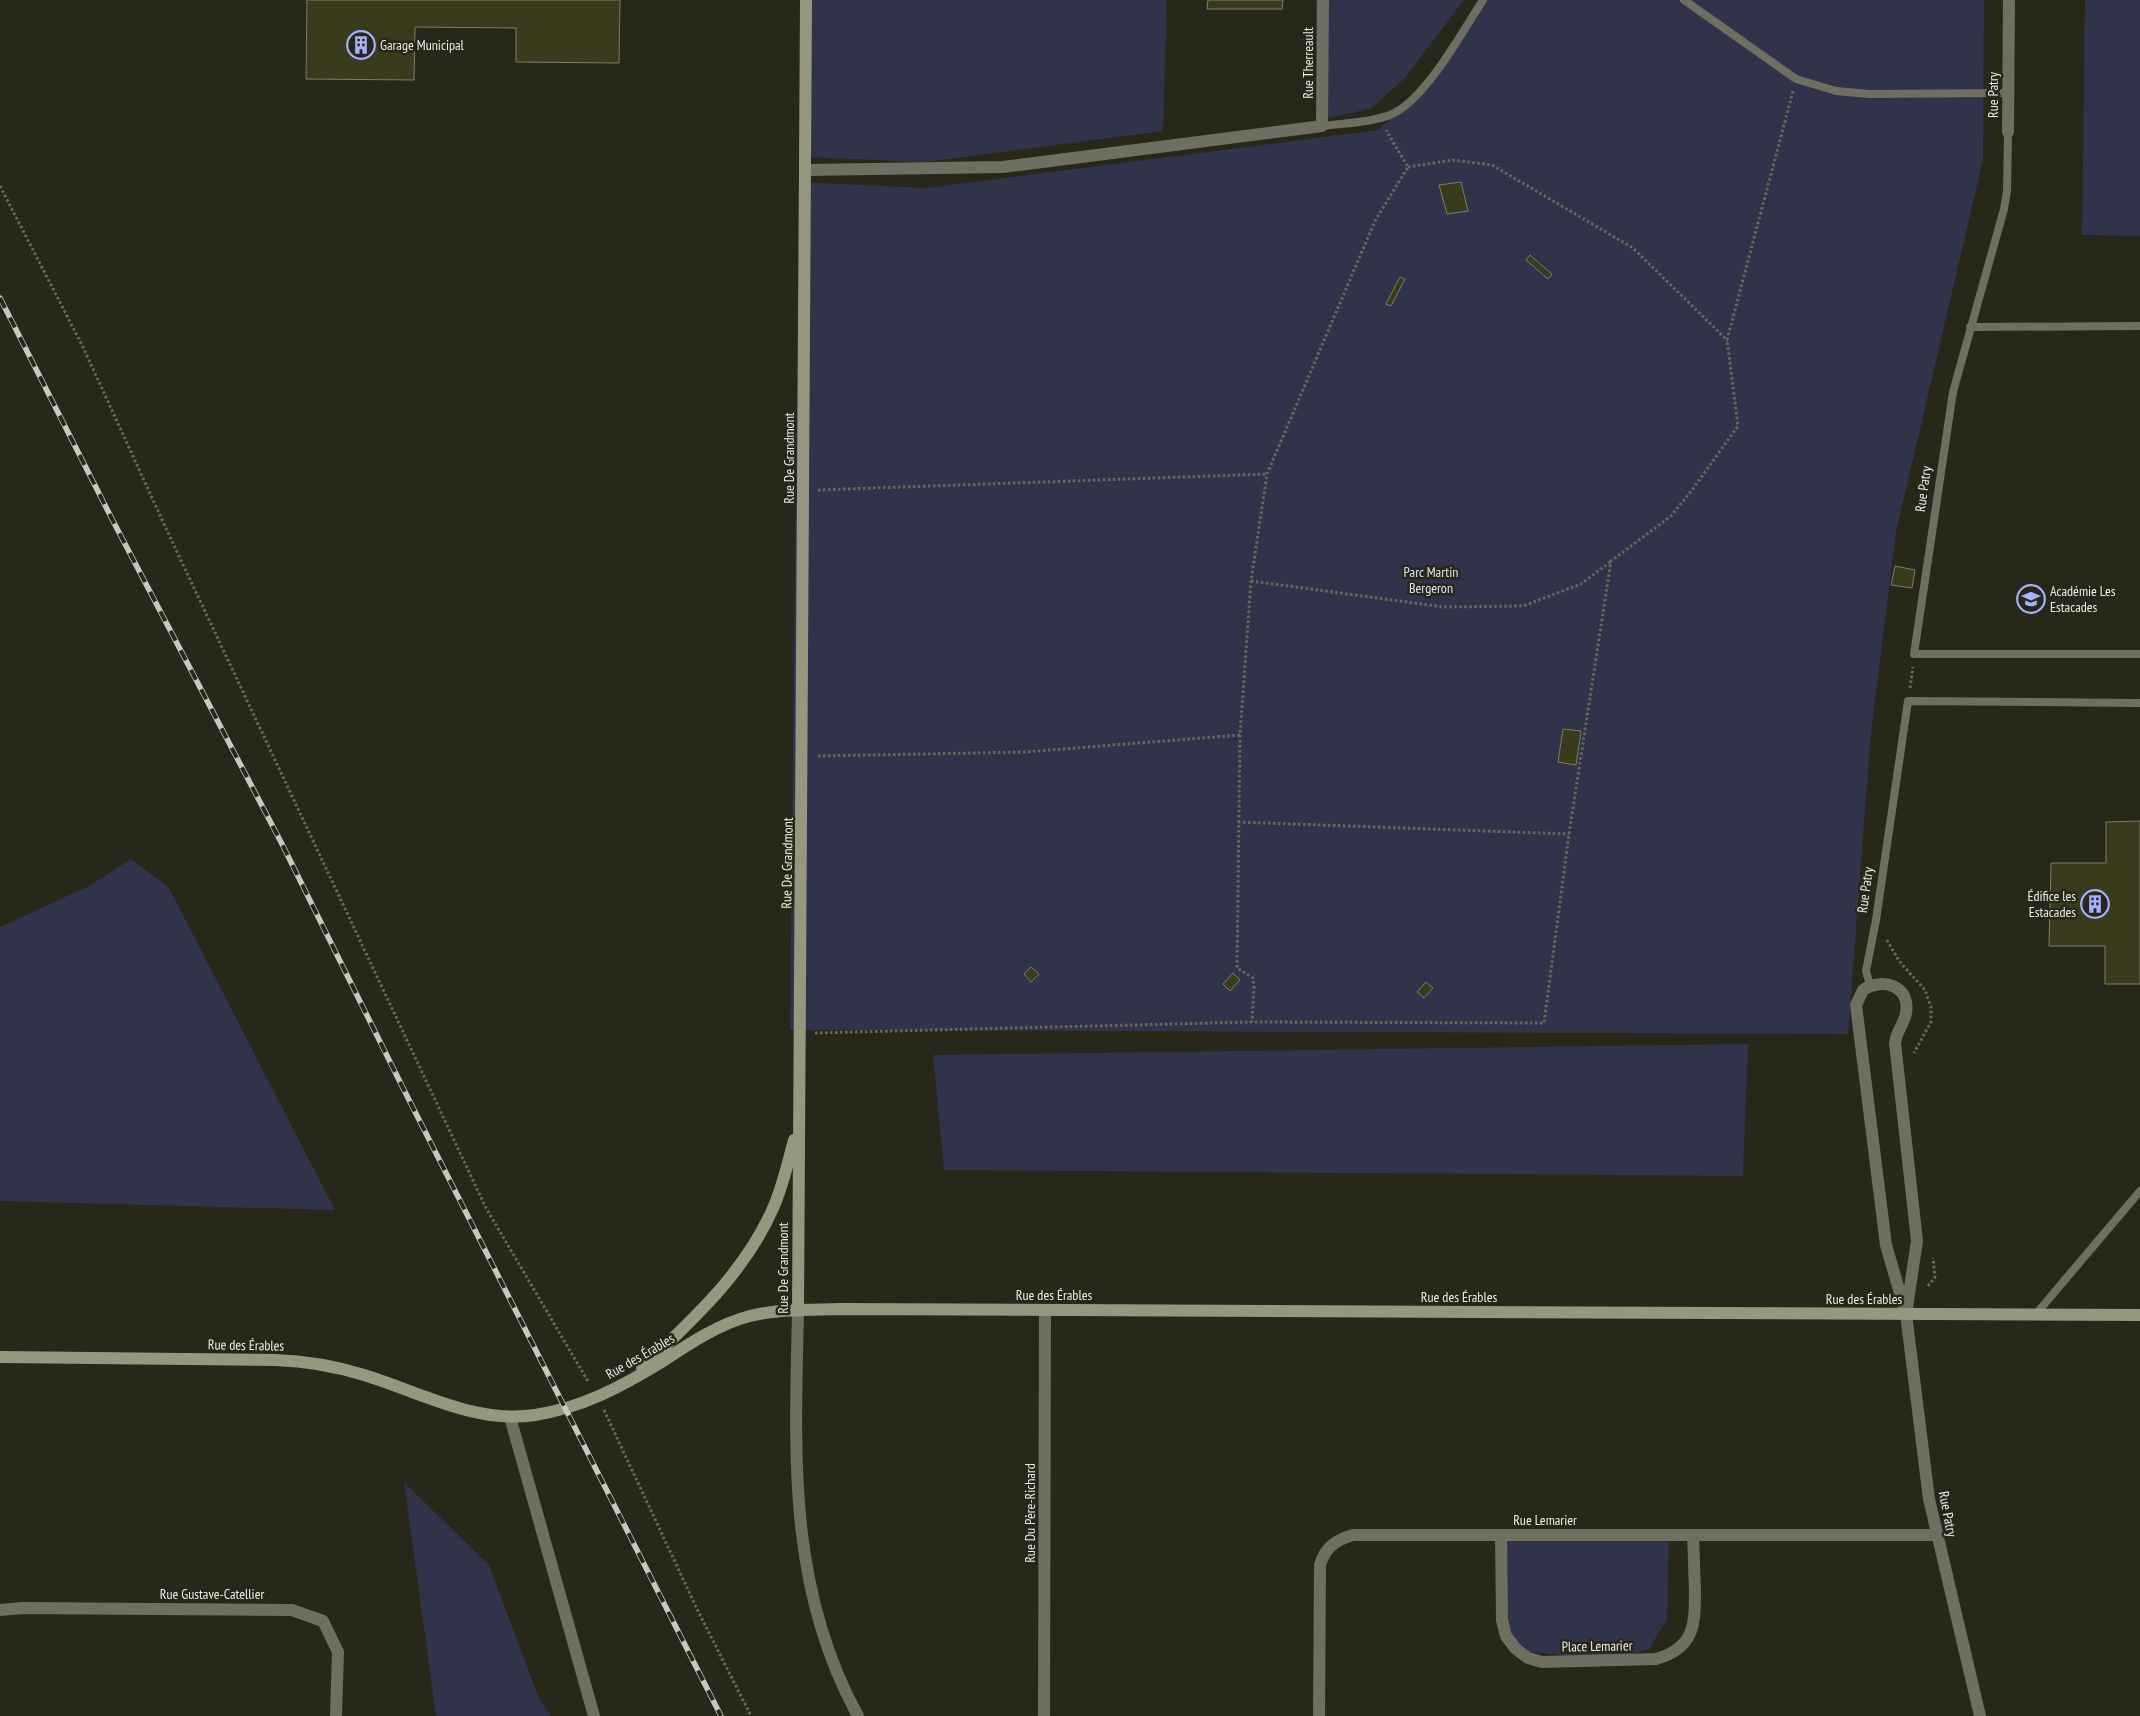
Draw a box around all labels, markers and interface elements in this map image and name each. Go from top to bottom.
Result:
street label: Rue Therreault [1299,27,1317,99]
building icon: Garage Municipal [346,30,376,60]
place label: Garage Municipal [380,36,465,54]
street label: Rue Patry [1984,71,2002,118]
street label: Rue De Grandmont [780,412,798,504]
street label: Rue Patry [1911,464,1935,513]
park label: Parc Martin Bergeron [1404,563,1458,597]
place label: Académie Les Estacades [2050,582,2116,616]
school or university icon: Académie Les Estacades [2016,584,2046,614]
street label: Rue De Grandmont [777,817,797,909]
street label: Rue Patry [1853,865,1877,914]
place label: Édifice les Estacades [2028,887,2076,921]
building icon: Édifice les Estacades [2080,889,2110,919]
street label: Rue De Grandmont [774,1222,792,1314]
street label: Rue des Érables [1016,1286,1092,1304]
street label: Rue des Érables [1421,1288,1497,1306]
street label: Rue des Érables [1826,1290,1902,1308]
street label: Rue des Érables [602,1329,678,1383]
street label: Rue des Érables [208,1335,285,1355]
street label: Rue Du Père-Richard [1021,1463,1039,1563]
street label: Rue Patry [1935,1490,1961,1539]
street label: Rue Lemarier [1513,1511,1577,1529]
street label: Rue Gustave-Catellier [160,1585,264,1603]
street label: Place Lemarier [1561,1636,1633,1656]

